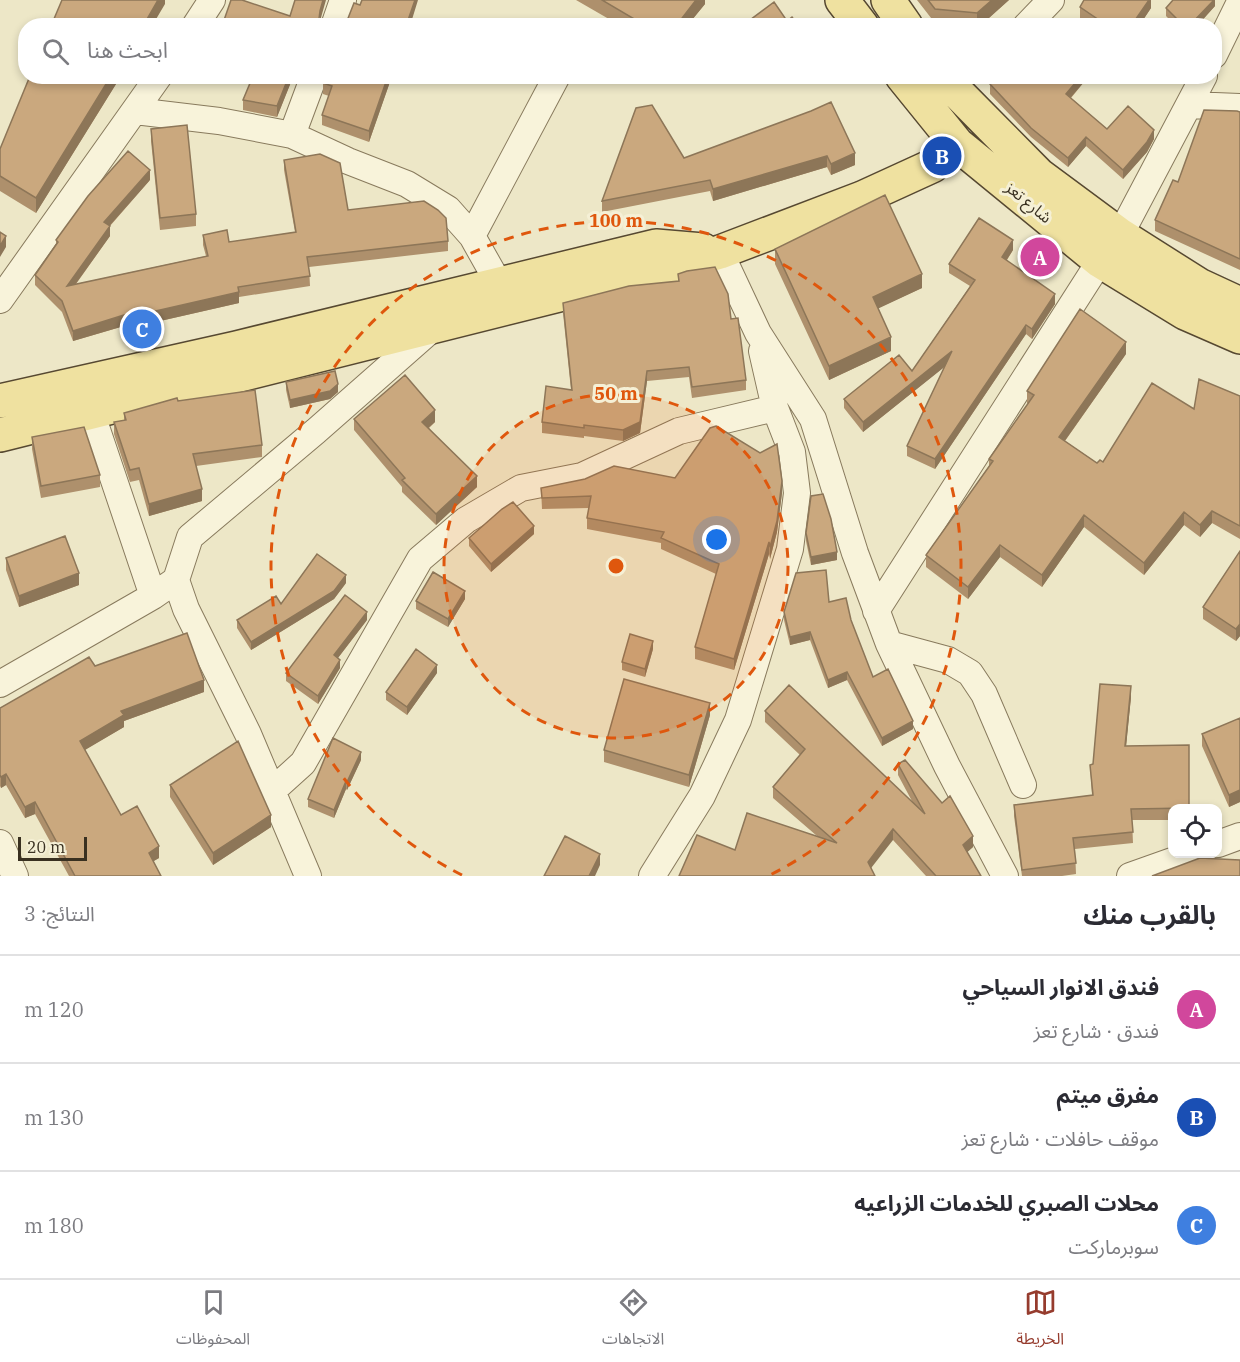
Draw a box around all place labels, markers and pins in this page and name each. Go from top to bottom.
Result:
pin: B [922,134,962,178]
pin: A [1020,234,1060,280]
pin: C [122,306,162,352]
centre of rings [606,556,626,576]

